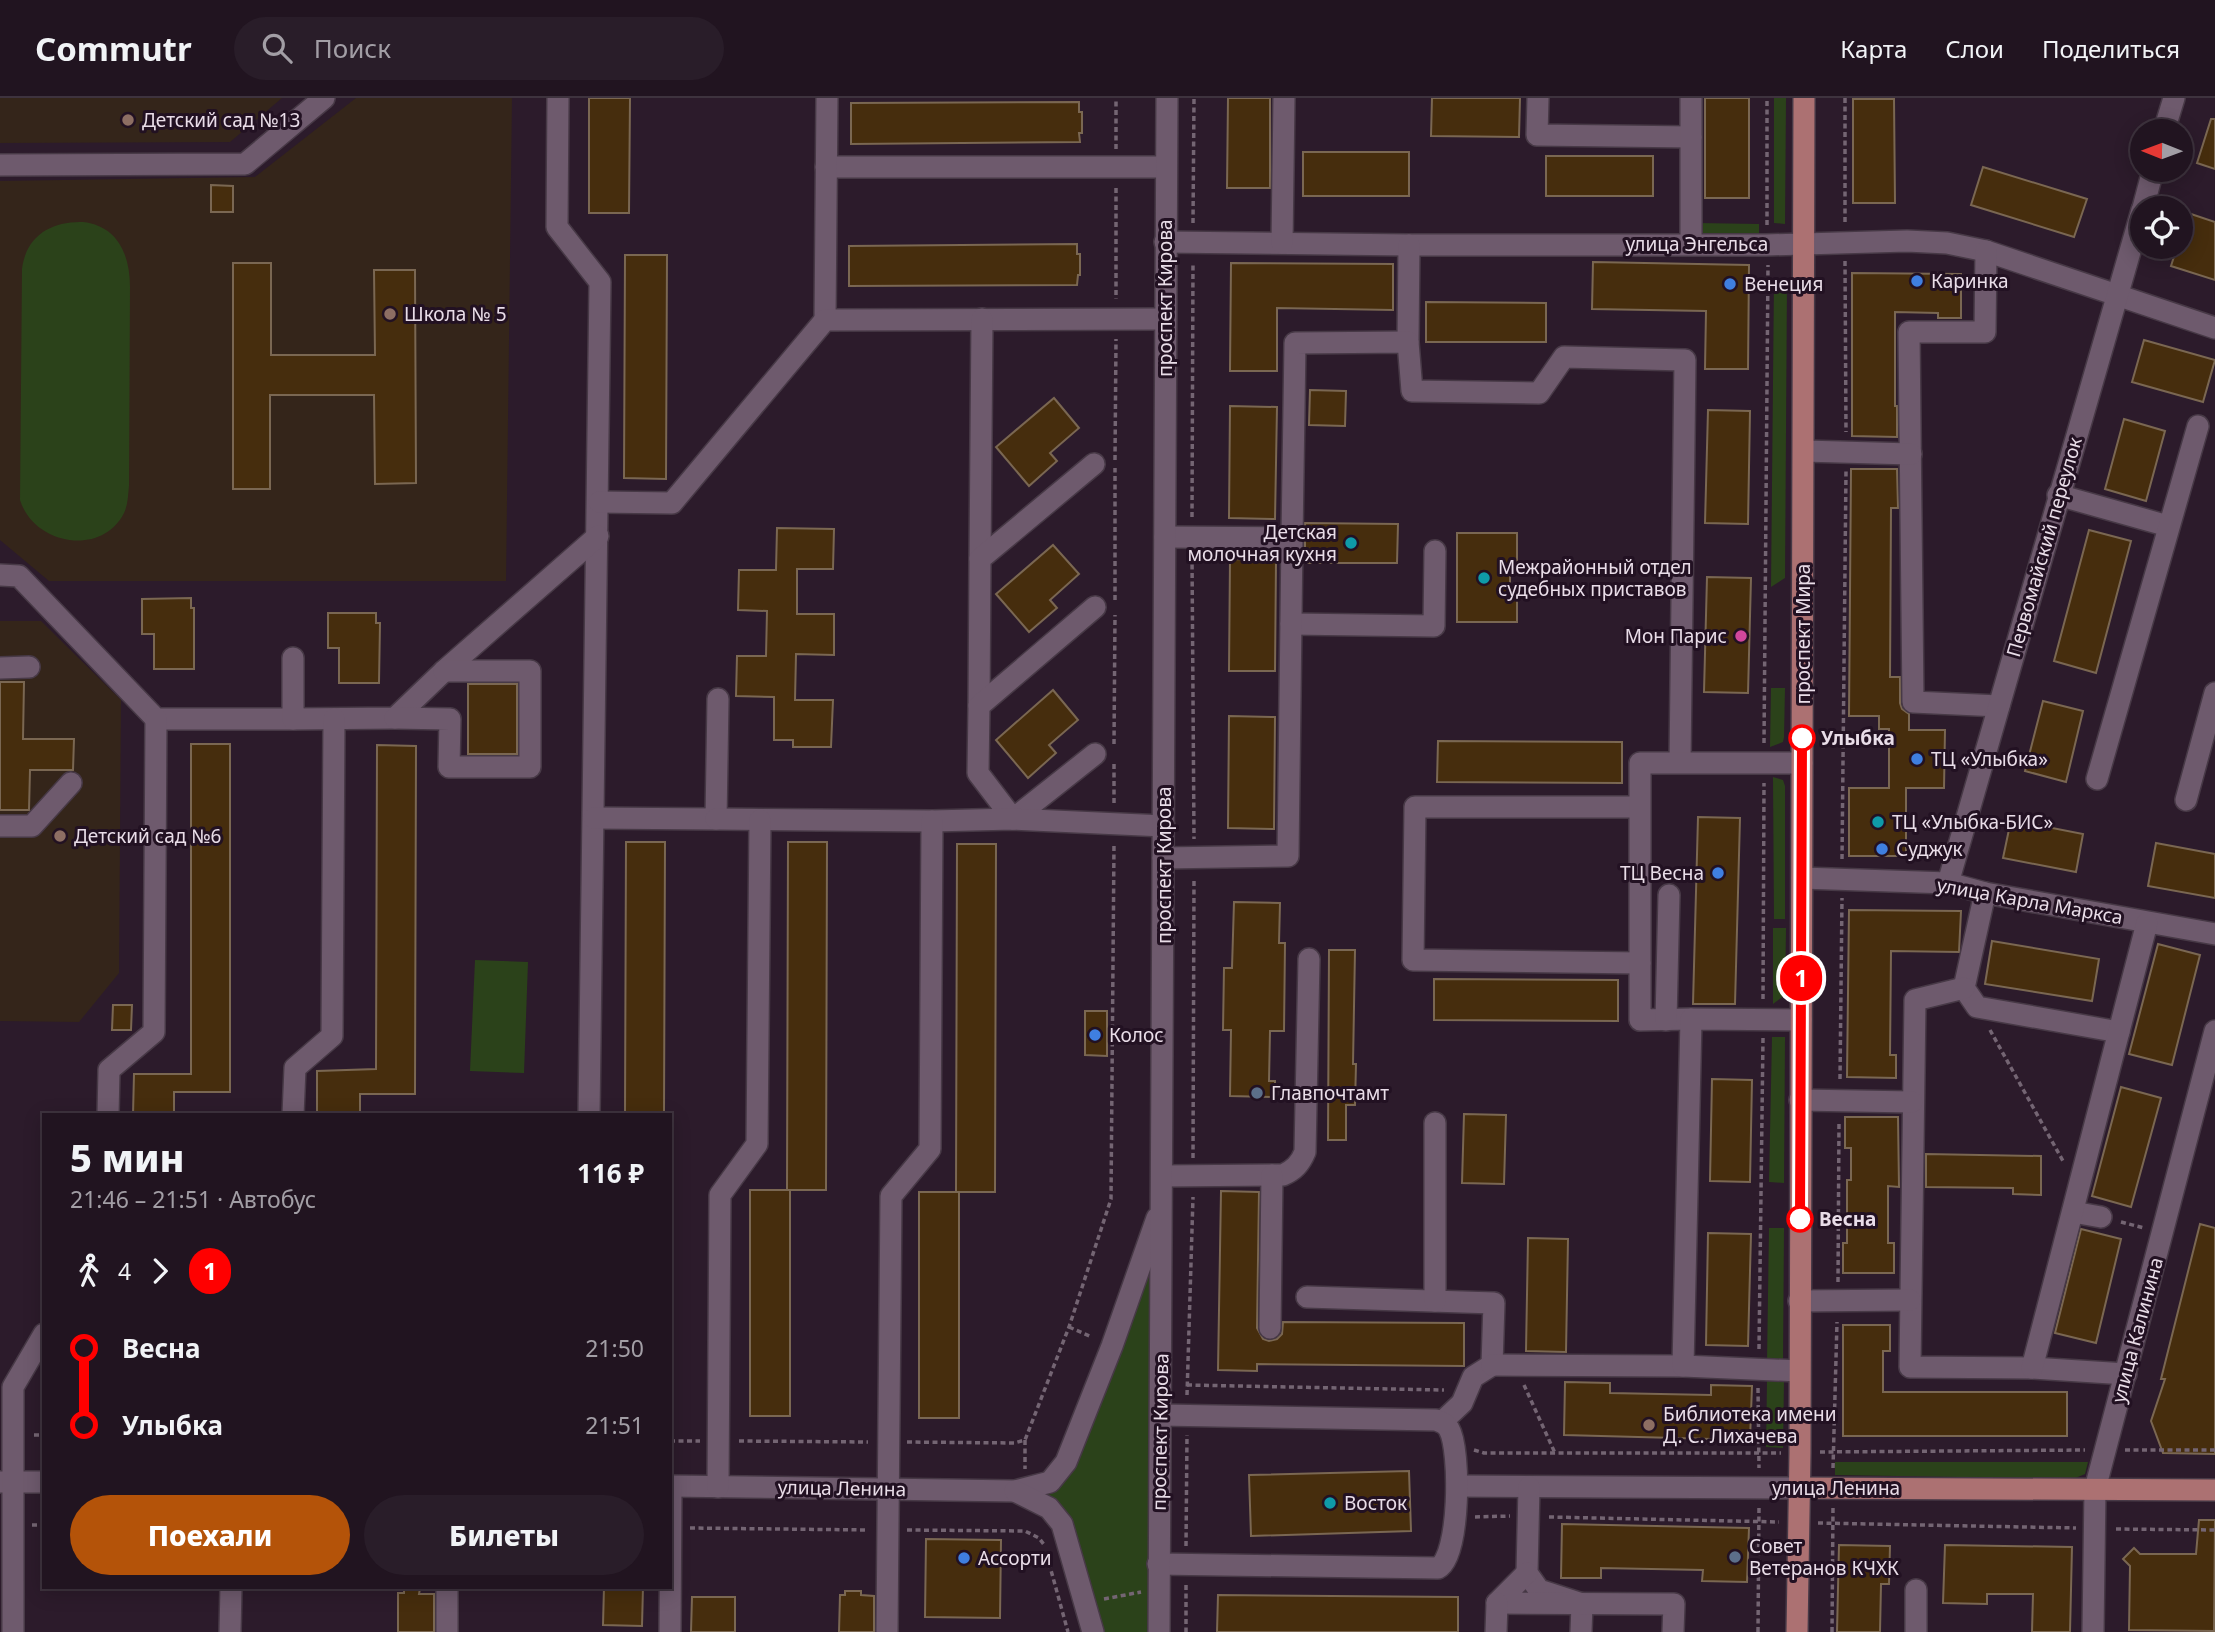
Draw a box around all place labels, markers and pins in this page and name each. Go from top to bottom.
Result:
place label: Детский сад №13 [142,107,300,133]
marker: Детский сад №13 [120,112,136,128]
place label: Каринка [1931,268,2009,294]
place label: Венеция [1744,271,1823,297]
marker: Каринка [1909,273,1925,289]
marker: Венеция [1722,276,1738,292]
place label: Школа № 5 [404,301,507,327]
marker: Школа № 5 [382,306,398,322]
place label: Детская молочная кухня [1187,519,1337,567]
marker: Детская молочная кухня [1343,535,1359,551]
place label: Межрайонный отдел судебных приставов [1498,554,1692,602]
marker: Межрайонный отдел судебных приставов [1476,570,1492,586]
place label: Мон Парис [1625,623,1727,649]
marker: Мон Парис [1733,628,1749,644]
marker: Улыбка [1789,725,1815,751]
place label: Улыбка [1821,725,1895,751]
place label: ТЦ «Улыбка» [1931,746,2048,772]
marker: ТЦ «Улыбка» [1909,751,1925,767]
place label: ТЦ «Улыбка-БИС» [1892,809,2053,835]
marker: ТЦ «Улыбка-БИС» [1870,814,1886,830]
place label: Детский сад №6 [74,823,221,849]
marker: Детский сад №6 [52,828,68,844]
place label: Суджук [1896,836,1963,862]
marker: Суджук [1874,841,1890,857]
place label: ТЦ Весна [1620,860,1704,886]
marker: ТЦ Весна [1710,865,1726,881]
place label: Колос [1109,1022,1164,1048]
marker: Колос [1087,1027,1103,1043]
place label: Главпочтамт [1271,1080,1389,1106]
marker: Главпочтамт [1249,1085,1265,1101]
marker: Весна [1787,1206,1813,1232]
place label: Весна [1819,1206,1876,1232]
place label: Библиотека имени Д. С. Лихачева [1663,1401,1837,1449]
marker: Библиотека имени Д. С. Лихачева [1641,1417,1657,1433]
place label: Восток [1344,1490,1407,1516]
marker: Восток [1322,1495,1338,1511]
place label: Совет Ветеранов КЧХК [1749,1533,1899,1581]
place label: Ассорти [978,1545,1052,1571]
marker: Совет Ветеранов КЧХК [1727,1549,1743,1565]
marker: Ассорти [956,1550,972,1566]

